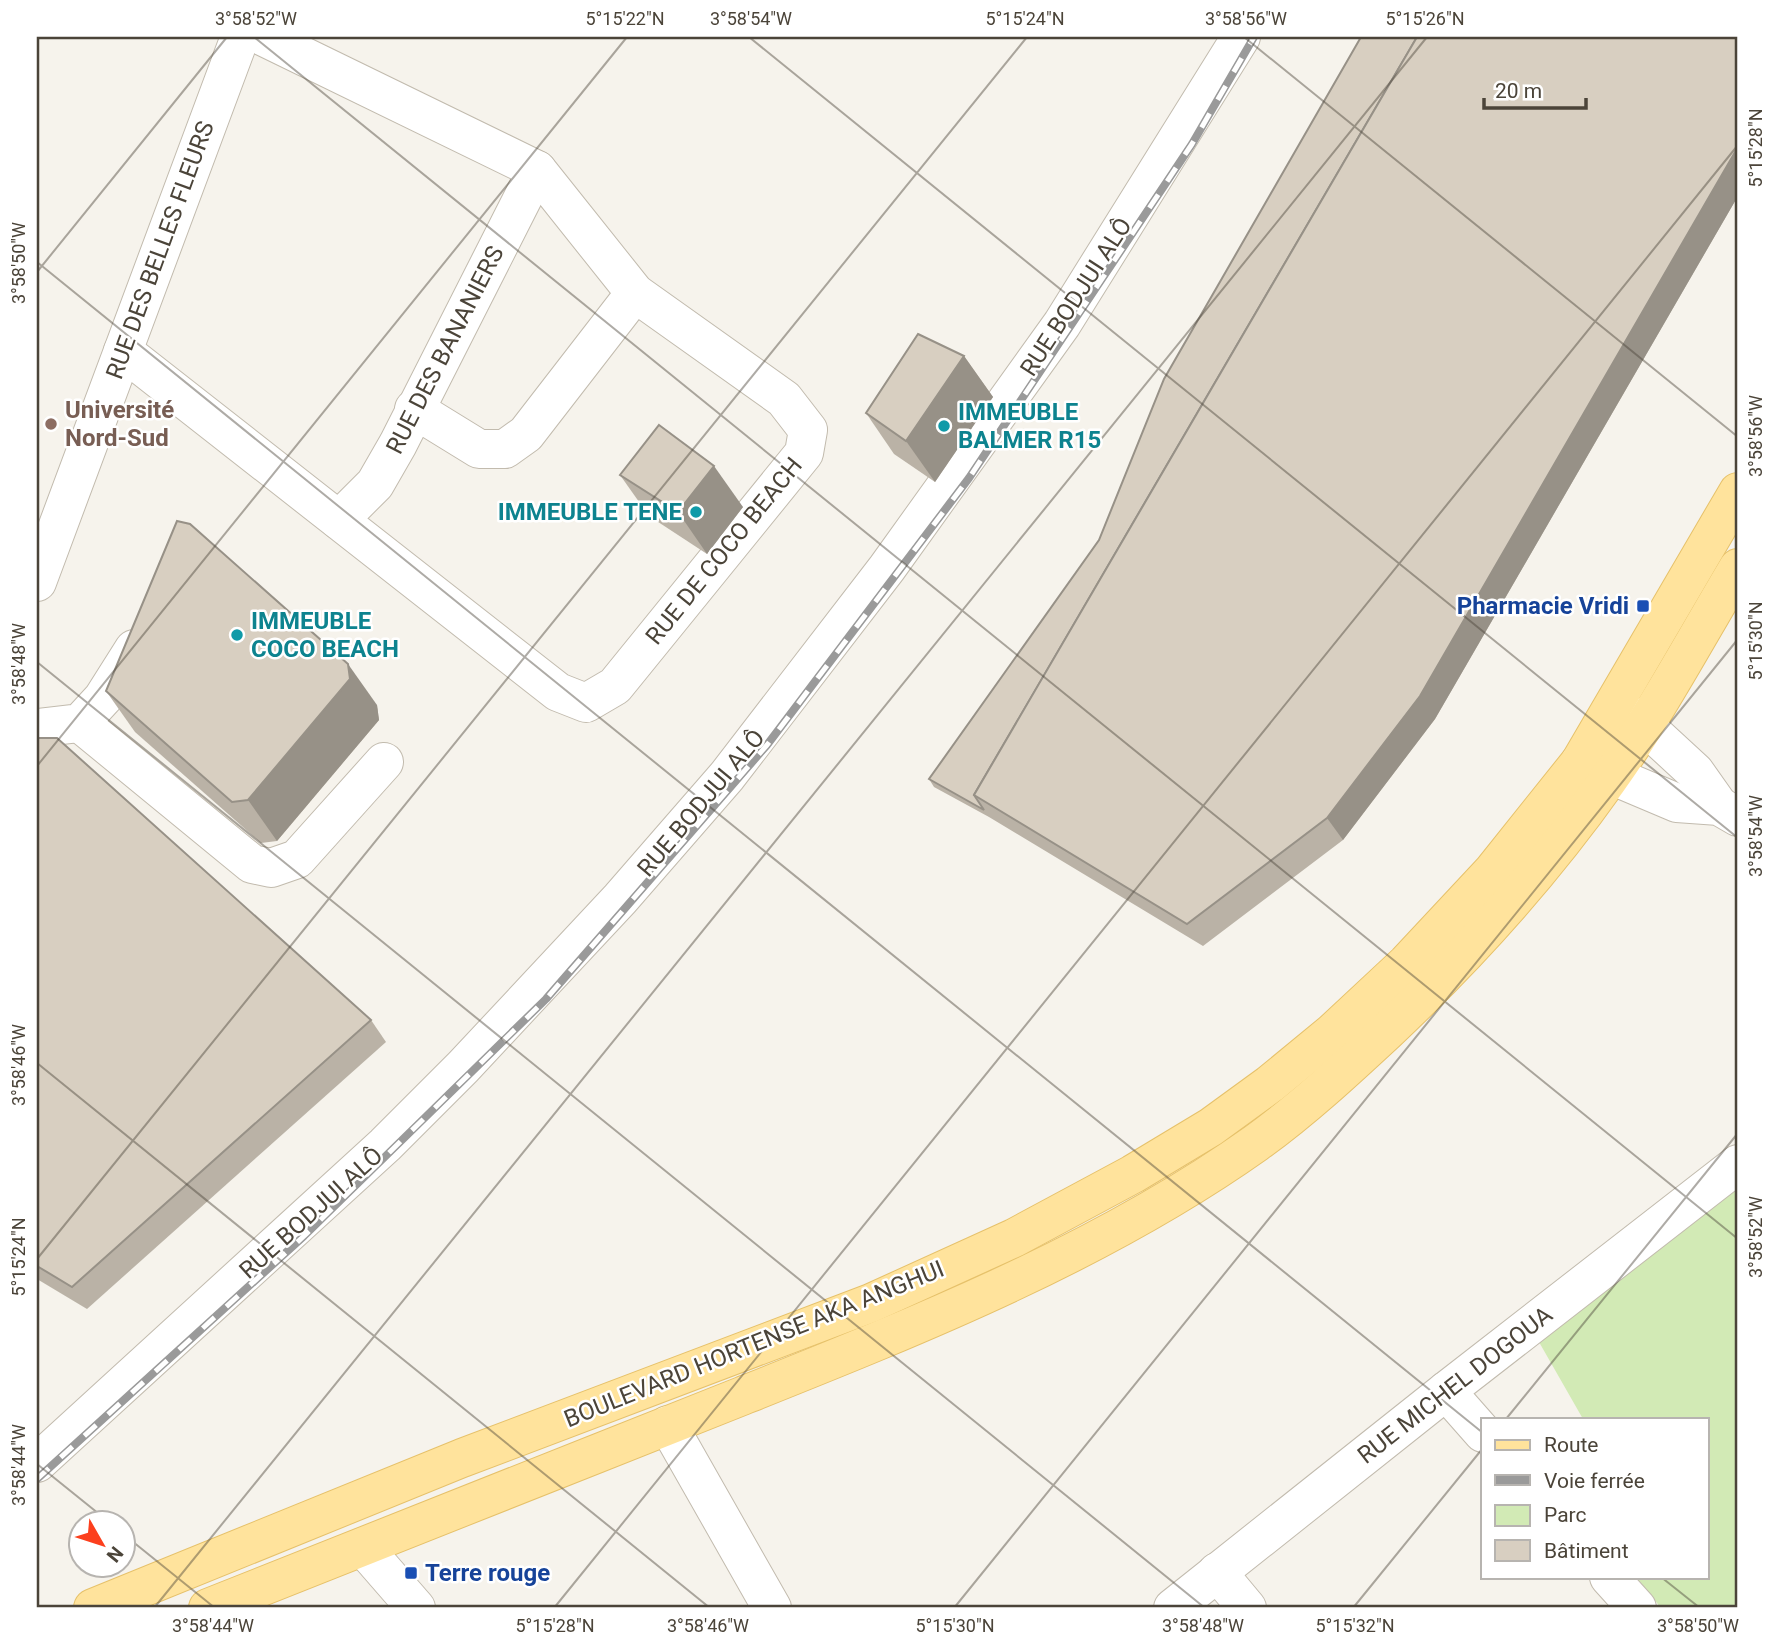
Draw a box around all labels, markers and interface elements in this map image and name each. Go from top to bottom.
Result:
text: 3°58'52"W [215,8,297,29]
text: 5°15'22"N [585,8,665,29]
text: 3°58'54"W [710,8,792,29]
text: 5°15'24"N [985,8,1065,29]
text: 3°58'56"W [1205,8,1287,29]
text: 5°15'26"N [1385,8,1465,29]
scale bar [1484,66,1586,110]
text: 20 m [1495,79,1542,103]
text: 5°15'28"N [1745,108,1766,188]
street label: RUE DES BELLES FLEURS [100,117,220,383]
street label: RUE BODJUI ALÔ [1014,213,1138,381]
text: 3°58'50"W [8,222,29,304]
street label: RUE DES BANANIERS [380,241,510,459]
text: 3°58'56"W [1745,395,1766,477]
place label: Université Nord-Sud [65,396,174,452]
place label: IMMEUBLE BALMER R15 [958,398,1101,454]
marker: Université Nord-Sud [43,416,59,432]
marker: IMMEUBLE BALMER R15 [936,418,952,434]
street label: RUE DE COCO BEACH [640,452,808,650]
place label: IMMEUBLE TENE [498,498,682,526]
marker: IMMEUBLE TENE [688,504,704,520]
place label: Pharmacie Vridi [1457,592,1629,620]
marker: Pharmacie Vridi [1635,598,1651,614]
text: 5°15'30"N [1745,601,1766,681]
place label: IMMEUBLE COCO BEACH [251,607,399,663]
text: 3°58'48"W [8,623,29,705]
marker: IMMEUBLE COCO BEACH [229,627,245,643]
street label: RUE BODJUI ALÔ [632,724,770,882]
text: 3°58'54"W [1745,795,1766,877]
text: 3°58'46"W [8,1024,29,1106]
street label: RUE BODJUI ALÔ [234,1141,388,1285]
text: 3°58'52"W [1745,1196,1766,1278]
text: 5°15'24"N [8,1217,29,1297]
street label: BOULEVARD HORTENSE AKA ANGHUI [560,1255,948,1433]
street label: RUE MICHEL DOGOUA [1352,1300,1558,1470]
legend [1481,1418,1708,1578]
text: 3°58'44"W [8,1424,29,1506]
text: Route [1544,1433,1599,1457]
text: Voie ferrée [1544,1469,1645,1493]
text: Parc [1544,1503,1586,1527]
north arrow [66,1508,136,1578]
text: Bâtiment [1544,1539,1629,1563]
text: N [102,1542,128,1567]
place label: Terre rouge [425,1559,550,1587]
marker: Terre rouge [403,1565,419,1581]
text: 3°58'44"W [172,1615,254,1636]
text: 5°15'28"N [515,1615,595,1636]
text: 3°58'46"W [667,1615,749,1636]
text: 5°15'30"N [915,1615,995,1636]
text: 3°58'48"W [1162,1615,1244,1636]
text: 5°15'32"N [1315,1615,1395,1636]
text: 3°58'50"W [1657,1615,1739,1636]

